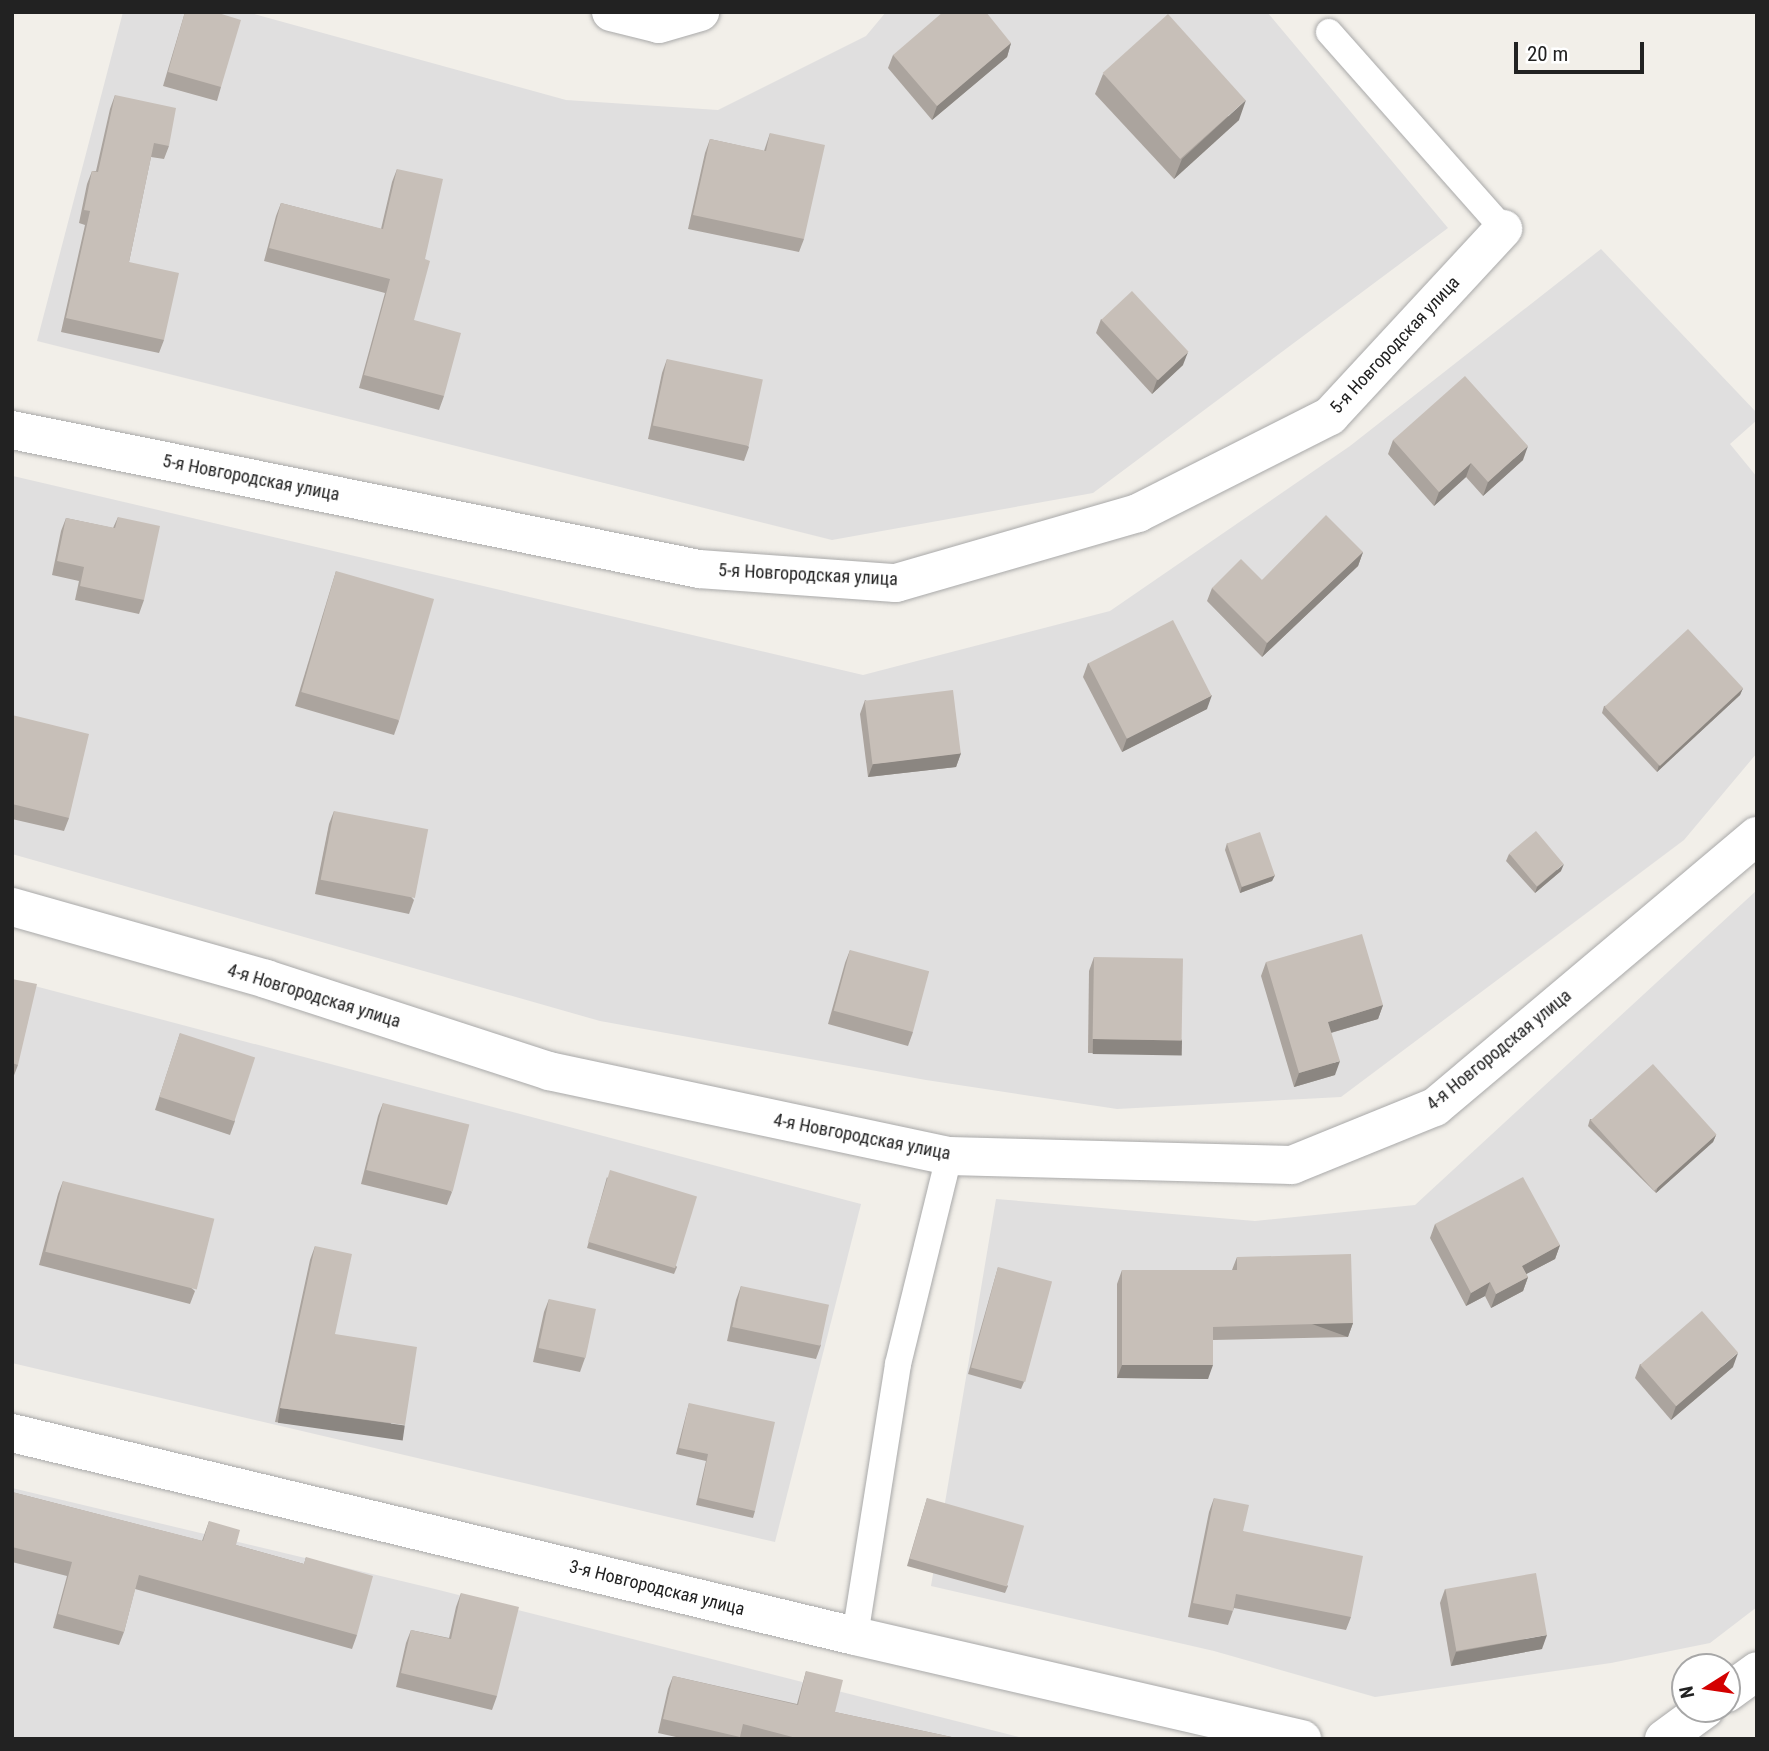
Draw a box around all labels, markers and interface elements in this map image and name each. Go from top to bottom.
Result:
scale bar [1517,28,1646,72]
text: 20 m [1527,42,1568,66]
street label: 5-я Новгородская улица [1326,272,1464,418]
street label: 5-я Новгородская улица [161,450,341,506]
street label: 5-я Новгородская улица [718,560,898,590]
street label: 4-я Новгородская улица [225,959,403,1033]
street label: 4-я Новгородская улица [1422,985,1576,1115]
street label: 4-я Новгородская улица [772,1109,952,1165]
street label: 3-я Новгородская улица [567,1556,747,1620]
north arrow [1671,1653,1741,1723]
text: N [1674,1684,1699,1700]

